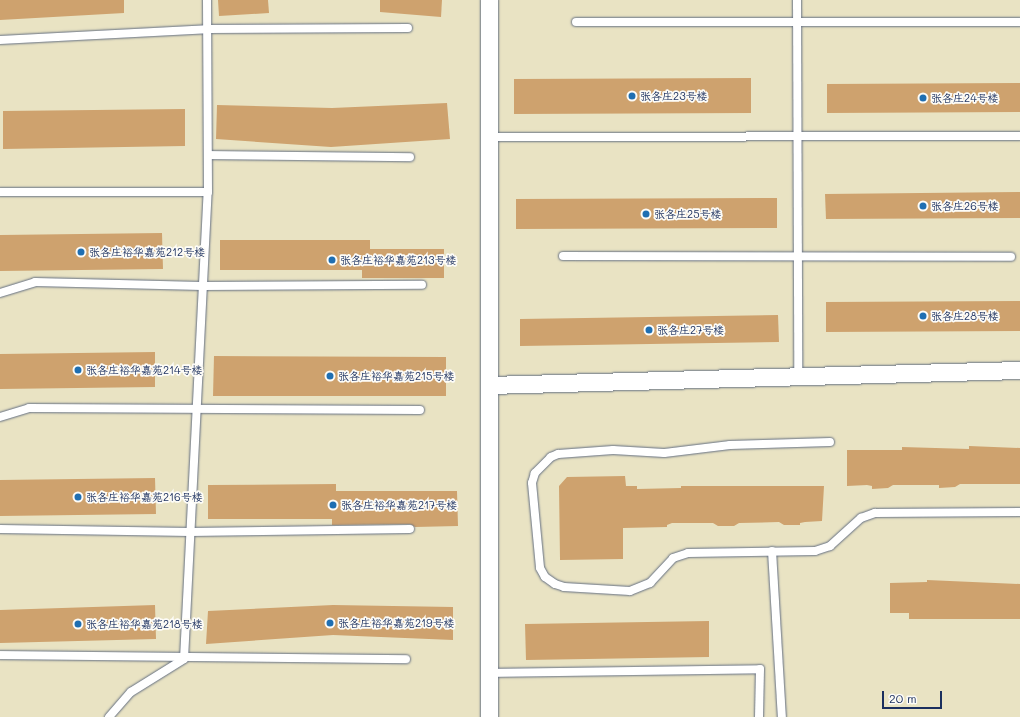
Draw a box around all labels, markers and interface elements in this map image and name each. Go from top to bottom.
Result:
place label: 张各庄23号楼 [640,89,708,103]
marker: 张各庄23号楼 [627,91,637,101]
place label: 张各庄24号楼 [931,91,999,105]
marker: 张各庄24号楼 [918,93,928,103]
place label: 张各庄26号楼 [931,199,999,213]
marker: 张各庄26号楼 [918,201,928,211]
place label: 张各庄25号楼 [654,207,722,221]
marker: 张各庄25号楼 [641,209,651,219]
place label: 张各庄裕华嘉苑212号楼 [89,245,205,259]
marker: 张各庄裕华嘉苑212号楼 [76,247,86,257]
place label: 张各庄裕华嘉苑213号楼 [340,253,456,267]
marker: 张各庄裕华嘉苑213号楼 [327,255,337,265]
place label: 张各庄28号楼 [931,309,999,323]
marker: 张各庄28号楼 [918,311,928,321]
place label: 张各庄27号楼 [657,323,724,337]
marker: 张各庄27号楼 [644,325,654,335]
place label: 张各庄裕华嘉苑214号楼 [86,363,203,377]
marker: 张各庄裕华嘉苑214号楼 [73,365,83,375]
place label: 张各庄裕华嘉苑215号楼 [338,369,454,383]
marker: 张各庄裕华嘉苑215号楼 [325,371,335,381]
place label: 张各庄裕华嘉苑216号楼 [86,490,203,504]
marker: 张各庄裕华嘉苑216号楼 [73,492,83,502]
place label: 张各庄裕华嘉苑217号楼 [341,498,457,512]
marker: 张各庄裕华嘉苑217号楼 [328,500,338,510]
place label: 张各庄裕华嘉苑219号楼 [338,616,455,630]
place label: 张各庄裕华嘉苑218号楼 [86,617,203,631]
marker: 张各庄裕华嘉苑219号楼 [325,618,335,628]
marker: 张各庄裕华嘉苑218号楼 [73,619,83,629]
scale bar [884,683,944,709]
text: 20 m [889,690,917,706]

